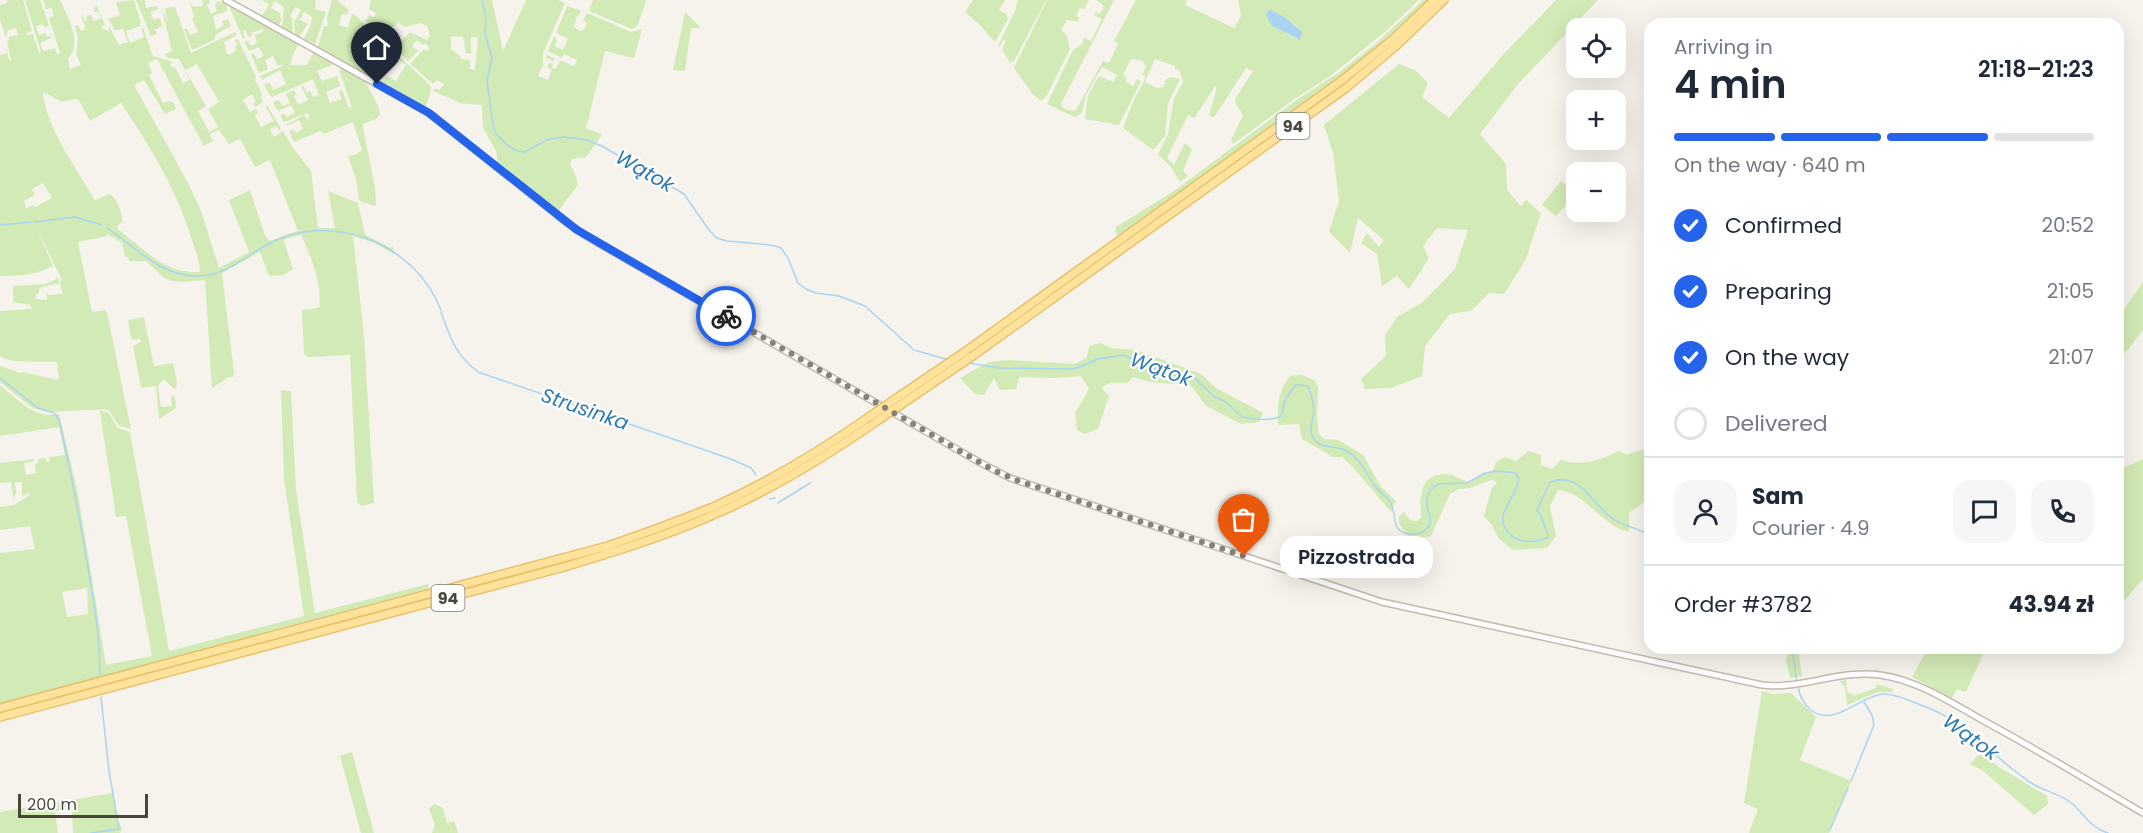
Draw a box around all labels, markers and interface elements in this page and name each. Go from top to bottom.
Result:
map controls [1566,18,1626,222]
button: locate [1566,18,1626,78]
pin [351,22,402,84]
icon: home [360,31,393,64]
text: Arriving in [1674,33,1773,61]
text: 21:18–21:23 [1978,54,2094,85]
text: 4 min [1674,57,1787,112]
button: + [1566,90,1626,150]
road number: 94 [1276,113,1310,139]
water label: Wątok [611,143,681,200]
text: On the way · 640 m [1674,151,1866,179]
button: − [1566,162,1626,222]
icon: check [1674,209,1707,242]
text: Confirmed [1725,210,1842,241]
text: 20:52 [2042,211,2094,239]
icon: check [1674,275,1707,308]
text: Preparing [1725,276,1832,307]
text: 21:05 [2047,277,2094,305]
courier [696,286,756,346]
icon: bike [710,300,743,333]
icon: check [1674,341,1707,374]
text: On the way [1725,342,1849,373]
text: 21:07 [2048,343,2094,371]
water label: Wątok [1126,345,1197,394]
water label: Strusinka [537,381,633,437]
text: Delivered [1725,408,1828,439]
button: person [1674,480,1737,543]
button: chat [1953,480,2016,543]
button: phone [2031,480,2094,543]
text: Sam [1752,481,1804,512]
pin [1218,494,1269,556]
icon: bag [1227,503,1260,536]
text: Courier · 4.9 [1752,514,1870,542]
callout: Pizzostrada [1280,535,1433,577]
text: Pizzostrada [1298,543,1415,571]
road number: 94 [432,585,464,611]
text: Order #3782 [1674,589,1812,620]
text: 43.94 zł [2009,589,2094,620]
water label: Wątok [1937,707,2006,768]
scale bar [18,791,148,818]
text: 200 m [27,793,77,816]

